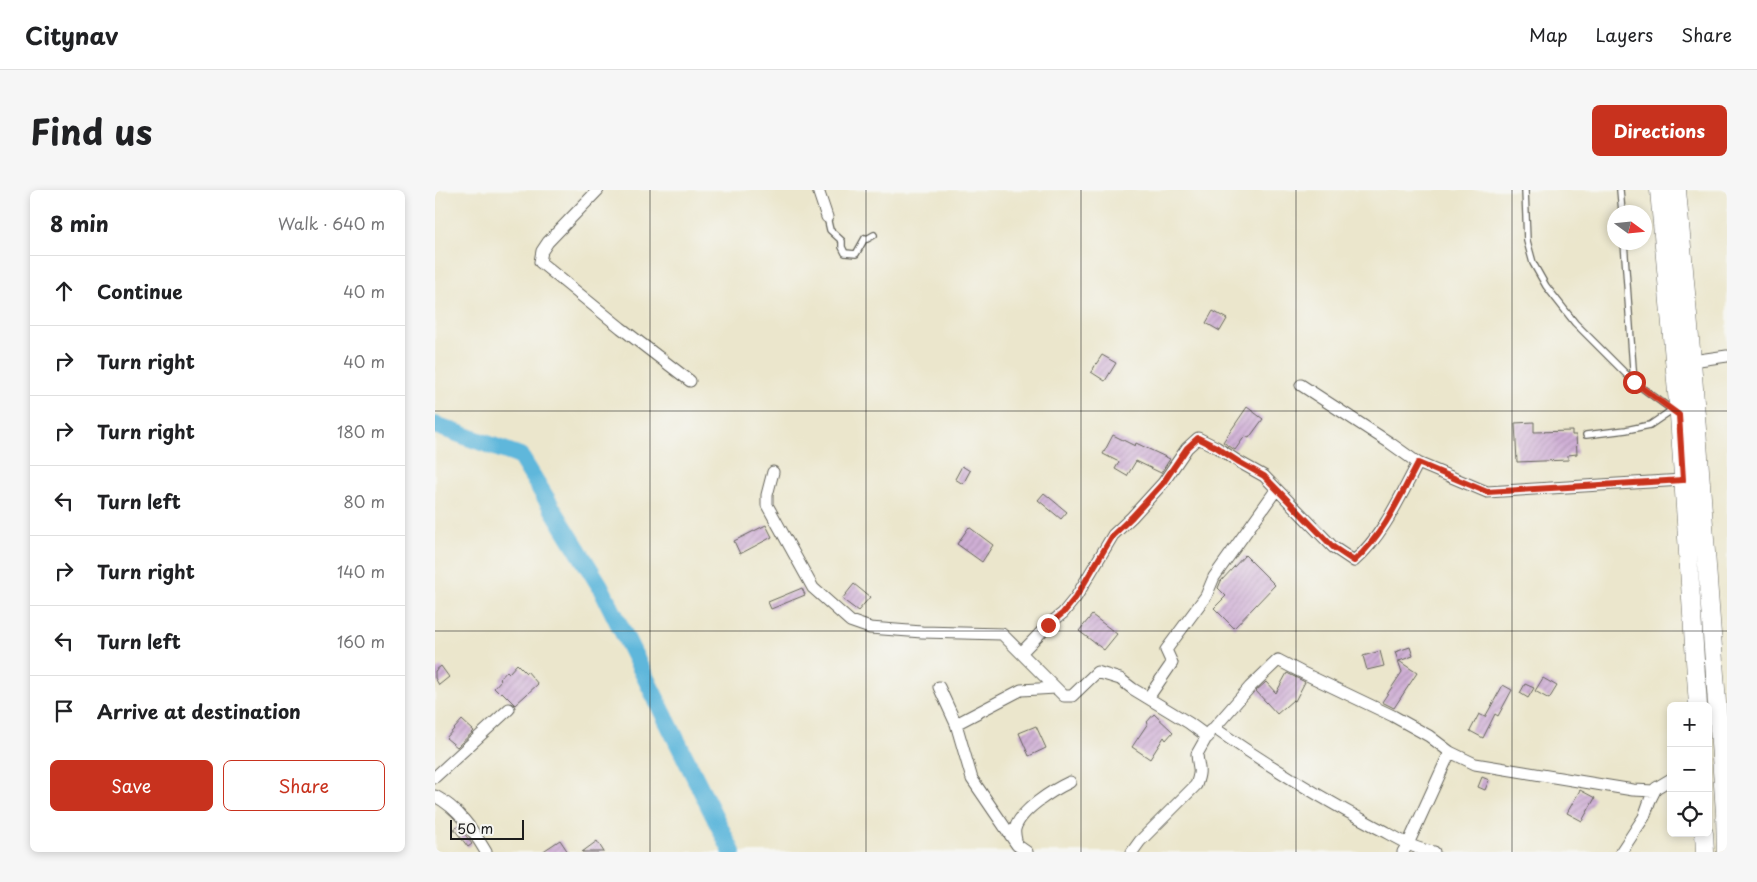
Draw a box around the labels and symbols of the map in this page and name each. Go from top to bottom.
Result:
north arrow [1607,205,1652,250]
route start [1623,371,1646,394]
route end [1037,614,1060,637]
scale bar [450,817,524,840]

